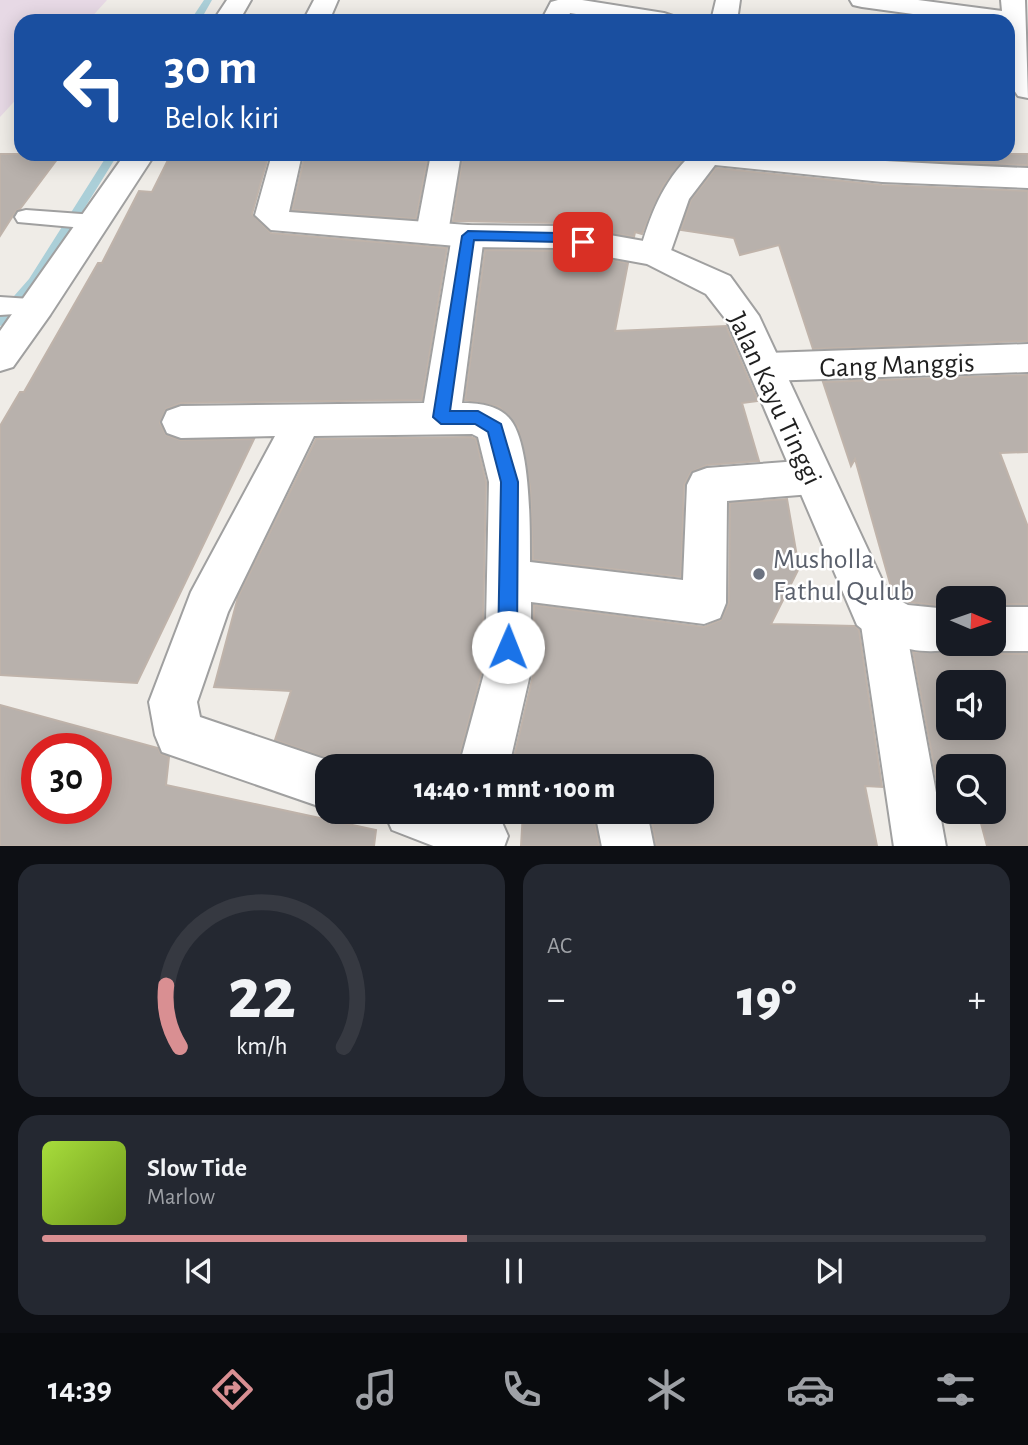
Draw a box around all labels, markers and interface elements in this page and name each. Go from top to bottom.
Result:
icon: left [49,42,140,133]
text: 30 m [164,44,258,93]
text: Belok kiri [164,102,280,134]
pin [553,212,613,272]
icon: arrive [564,223,602,261]
street label: Jalan Kayu Tinggi [722,308,826,490]
street label: Gang Manggis [819,349,975,383]
place label: Musholla Fathul Qulub [773,546,914,606]
marker: Musholla Fathul Qulub [751,566,767,582]
north arrow [936,586,1006,656]
map controls [936,586,1006,824]
position arrow [471,610,545,684]
button: sound [936,670,1006,740]
speed limit sign: 30 [21,733,112,824]
button: search [936,754,1006,824]
text: 14:40 · 1 mnt · 100 m [414,776,615,802]
text: AC [547,935,572,958]
text: 22 [227,959,296,1032]
text: 19° [737,973,796,1025]
text: − [547,981,565,1019]
text: + [968,981,986,1019]
text: km/h [236,1033,287,1058]
text: Slow Tide [147,1155,247,1181]
text: Marlow [147,1186,215,1209]
icon: previous [180,1252,218,1290]
icon: pause [495,1252,533,1290]
icon: next [810,1252,848,1290]
icon: directions [208,1365,257,1414]
icon: music [352,1365,401,1414]
icon: phone [497,1365,546,1414]
icon: climate [642,1365,691,1414]
icon: car [786,1365,835,1414]
icon: filters [931,1365,980,1414]
text: 14:39 [48,1373,112,1405]

